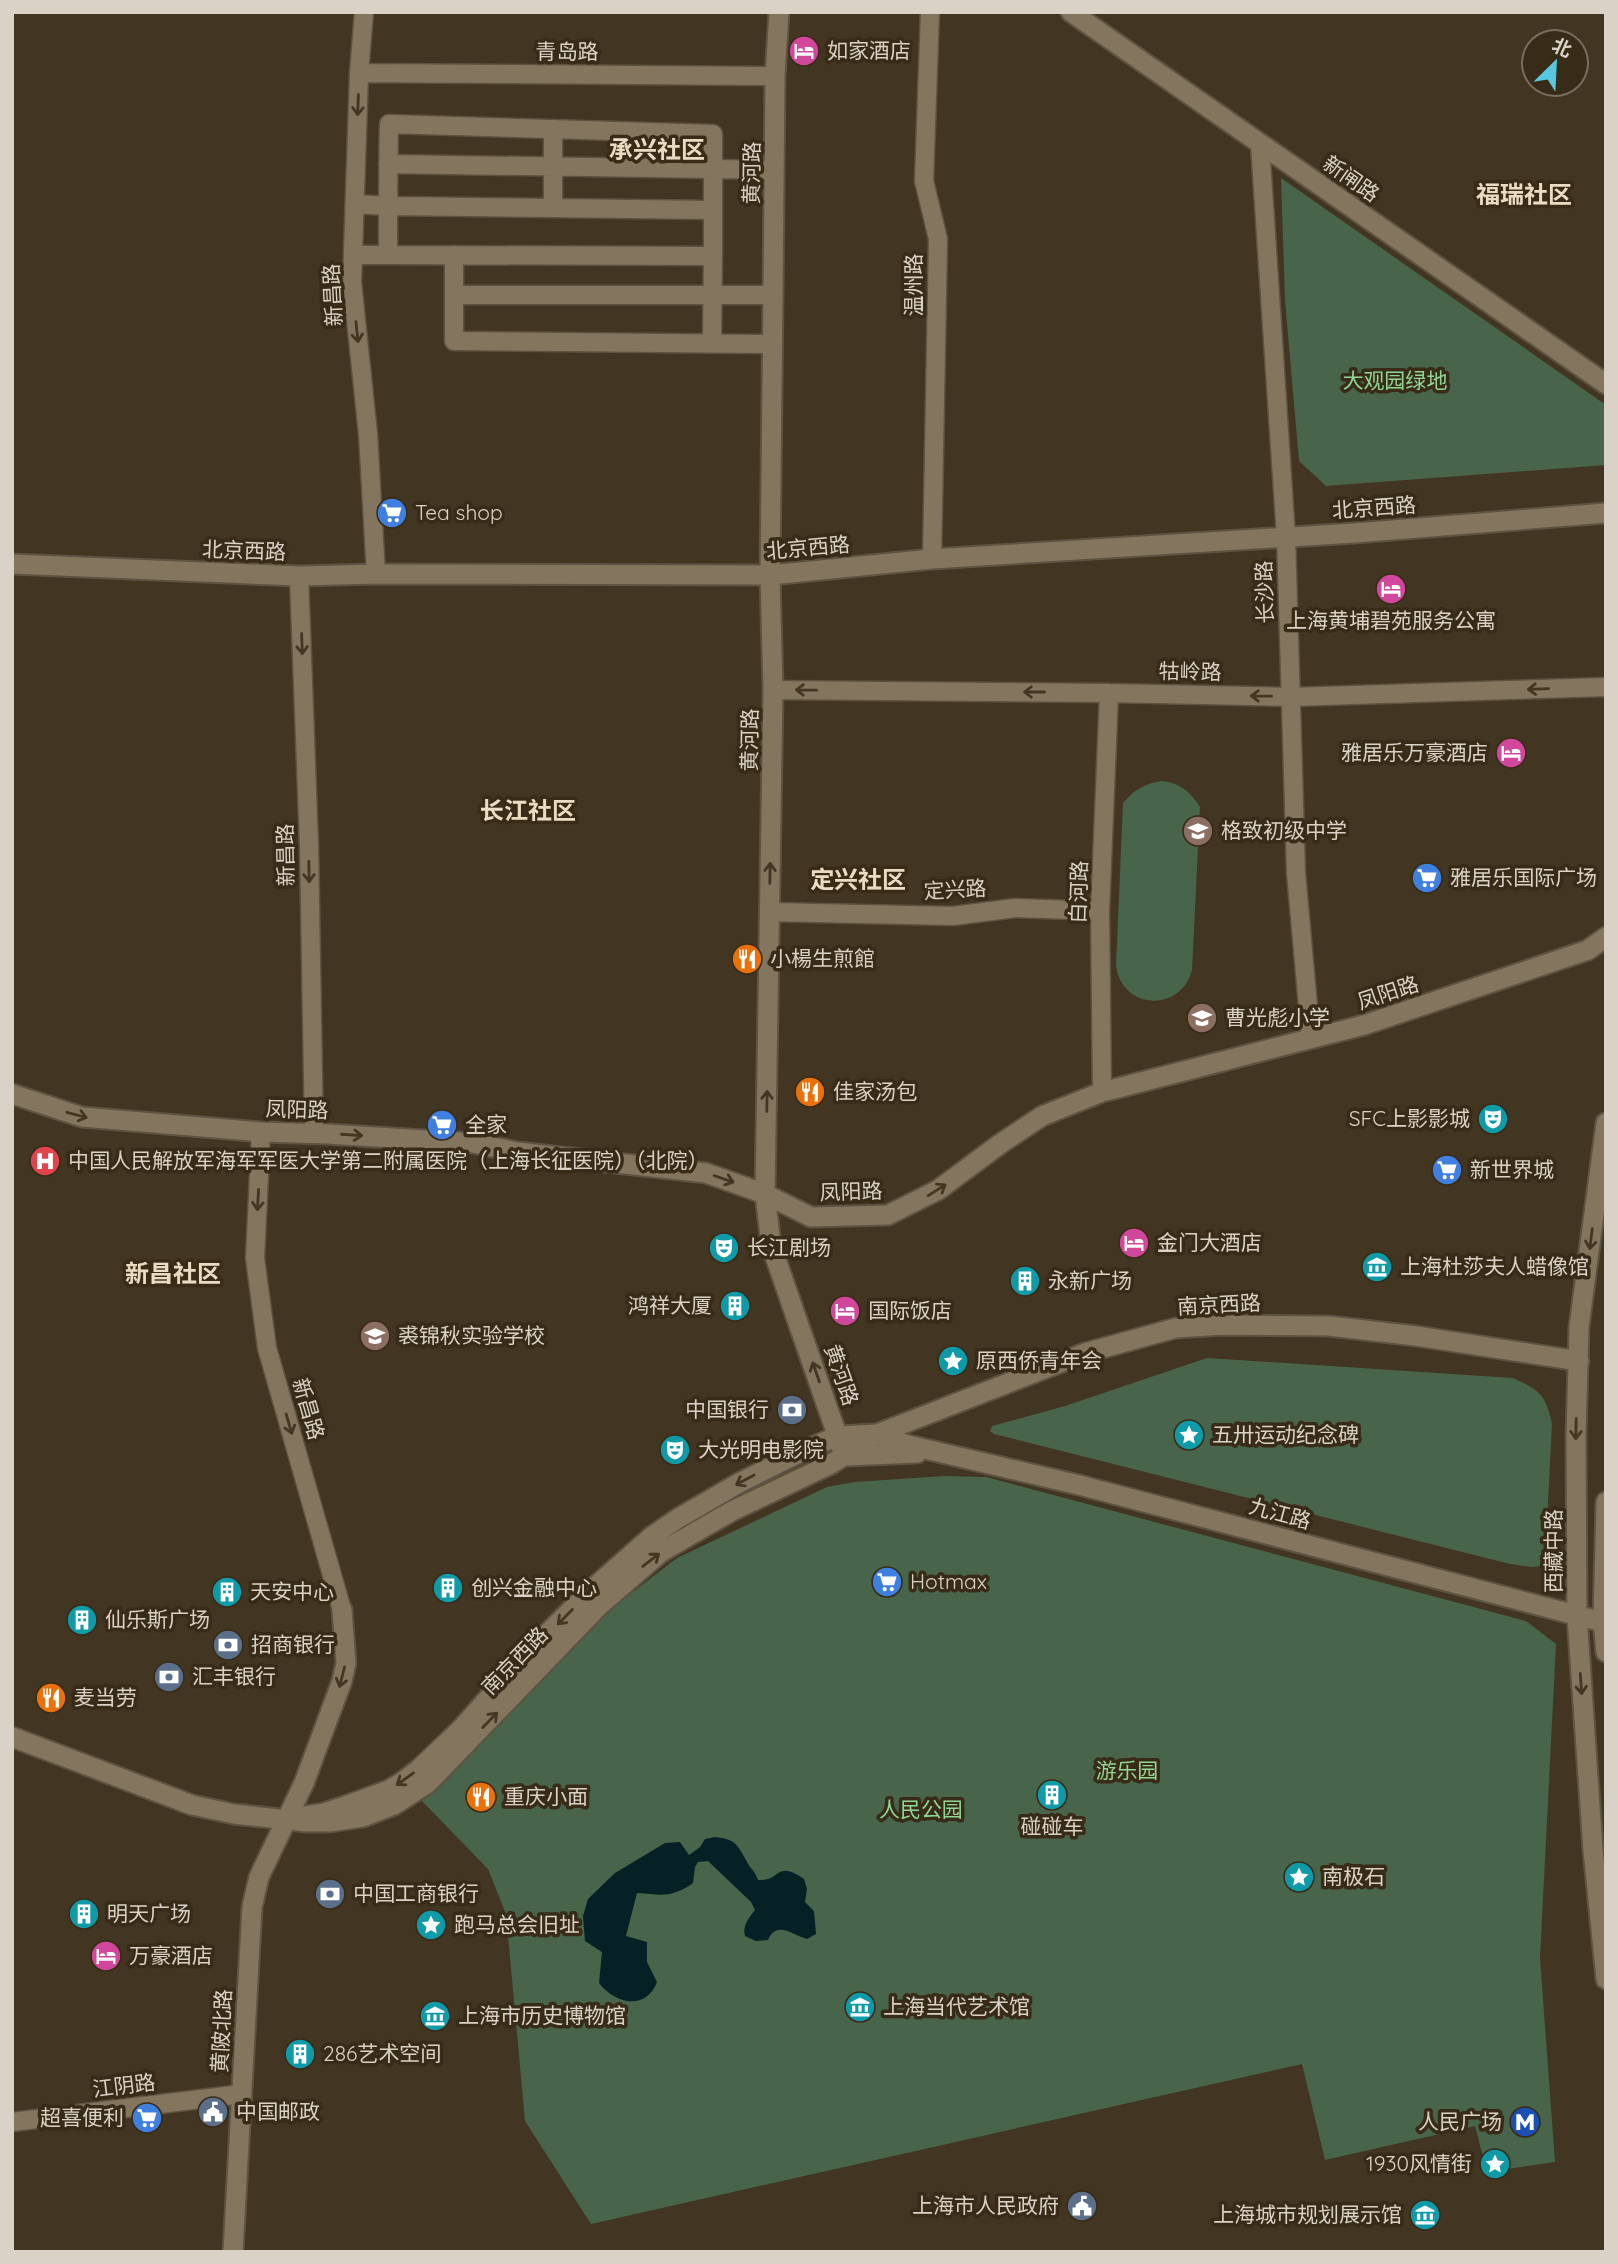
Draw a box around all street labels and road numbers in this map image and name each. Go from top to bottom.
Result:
street label: 青岛路 [536,38,599,64]
street label: 黄河路 [737,141,765,205]
street label: 新闸路 [1318,149,1385,207]
street label: 温州路 [900,254,926,317]
street label: 新昌路 [317,263,347,327]
street label: 北京西路 [1331,491,1417,523]
street label: 北京西路 [765,530,851,564]
street label: 北京西路 [202,536,286,564]
street label: 长沙路 [1250,560,1278,624]
street label: 牯岭路 [1158,657,1222,685]
street label: 黄河路 [735,708,763,772]
street label: 新昌路 [271,823,299,887]
street label: 白河路 [1064,860,1092,924]
street label: 定兴路 [923,874,987,904]
street label: 凤阳路 [1354,970,1422,1014]
street label: 凤阳路 [265,1095,329,1123]
street label: 凤阳路 [819,1177,883,1205]
street label: 南京西路 [1176,1289,1262,1319]
street label: 黄河路 [819,1341,864,1409]
street label: 新昌路 [288,1375,330,1443]
street label: 九江路 [1246,1492,1314,1534]
street label: 西藏中路 [1540,1509,1566,1593]
street label: 南京西路 [476,1621,553,1700]
street label: 黄陂北路 [206,1988,236,2074]
street label: 江阴路 [91,2068,157,2102]

